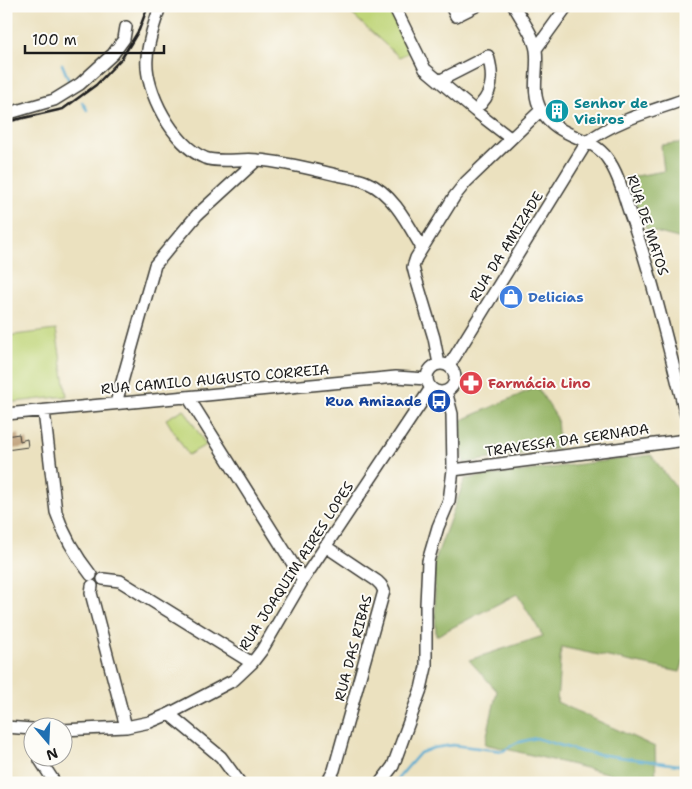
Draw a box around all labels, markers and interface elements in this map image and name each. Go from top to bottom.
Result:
scale bar [25,22,164,54]
text: 100 m [32,30,77,50]
place label: Senhor de Vieiros [574,94,648,128]
building icon: Senhor de Vieiros [544,98,570,124]
street label: RUA DE MATOS [623,172,673,278]
street label: RUA DA AMIZADE [465,188,547,304]
shop icon: Delicias [498,284,524,310]
place label: Delicias [528,288,584,306]
street label: RUA CAMILO AUGUSTO CORREIA [100,360,330,398]
pharmacy icon: Farmácia Lino [458,370,484,396]
place label: Farmácia Lino [488,374,591,392]
bus stop icon: Rua Amizade [426,388,452,414]
place label: Rua Amizade [325,392,422,410]
street label: TRAVESSA DA SERNADA [484,420,650,460]
street label: RUA JOAQUIM AIRES LOPES [235,478,357,654]
street label: RUA DAS RIBAS [330,593,376,703]
north arrow [22,716,72,766]
text: N [44,744,60,765]

